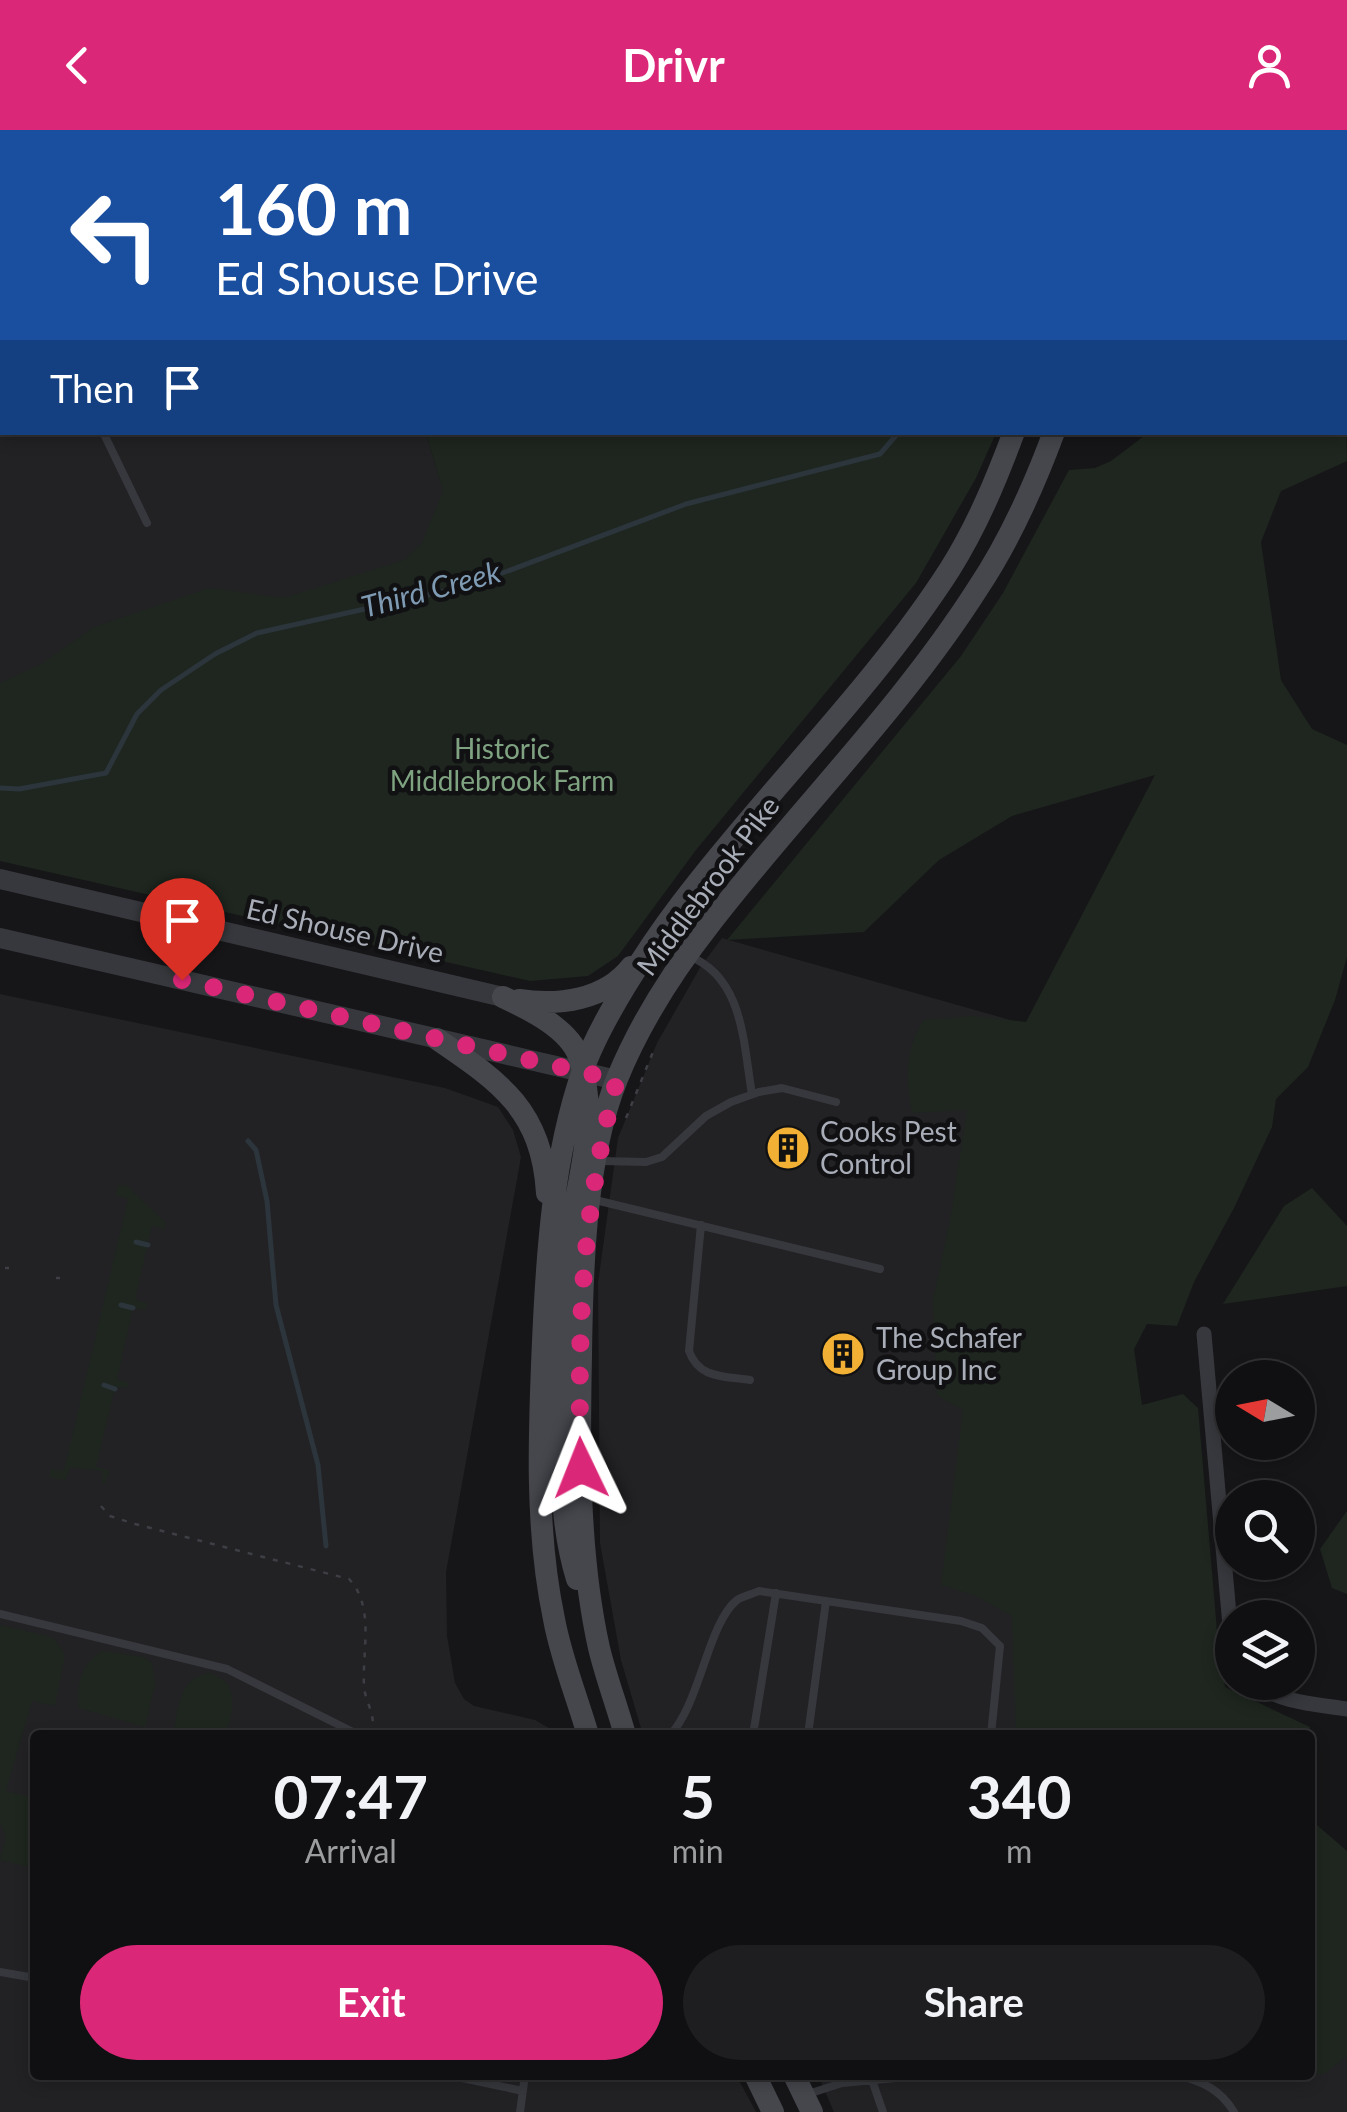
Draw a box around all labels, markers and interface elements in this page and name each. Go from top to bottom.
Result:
icon: back [50,38,105,93]
text: Drivr [622,38,725,92]
icon: person [1242,38,1297,93]
text: 160 m [215,166,412,250]
icon: left [50,170,180,300]
text: Ed Shouse Drive [215,251,539,305]
icon: arrive [155,360,210,415]
text: Then [50,365,135,411]
water label: Third Creek [357,552,505,624]
park label: Historic Middlebrook Farm [390,731,614,797]
street label: Middlebrook Pike [629,789,786,982]
pin [140,878,225,981]
street label: Ed Shouse Drive [243,891,447,969]
icon: arrive [155,893,210,948]
place label: Cooks Pest Control [820,1114,957,1180]
building icon: Cooks Pest Control [765,1125,811,1171]
place label: The Schafer Group Inc [876,1320,1022,1386]
building icon: The Schafer Group Inc [820,1331,866,1377]
north arrow [1215,1360,1315,1460]
map controls [1215,1360,1315,1700]
position arrow [529,1416,633,1520]
button: search [1215,1480,1315,1580]
button: layers [1215,1600,1315,1700]
text: 07:47 [274,1760,428,1832]
text: 5 [680,1760,715,1832]
text: 340 [967,1760,1071,1832]
text: Arrival [305,1831,397,1870]
text: min [672,1831,724,1870]
text: m [1006,1831,1032,1870]
button: Exit [80,1945,663,2060]
button: Share [683,1945,1265,2060]

